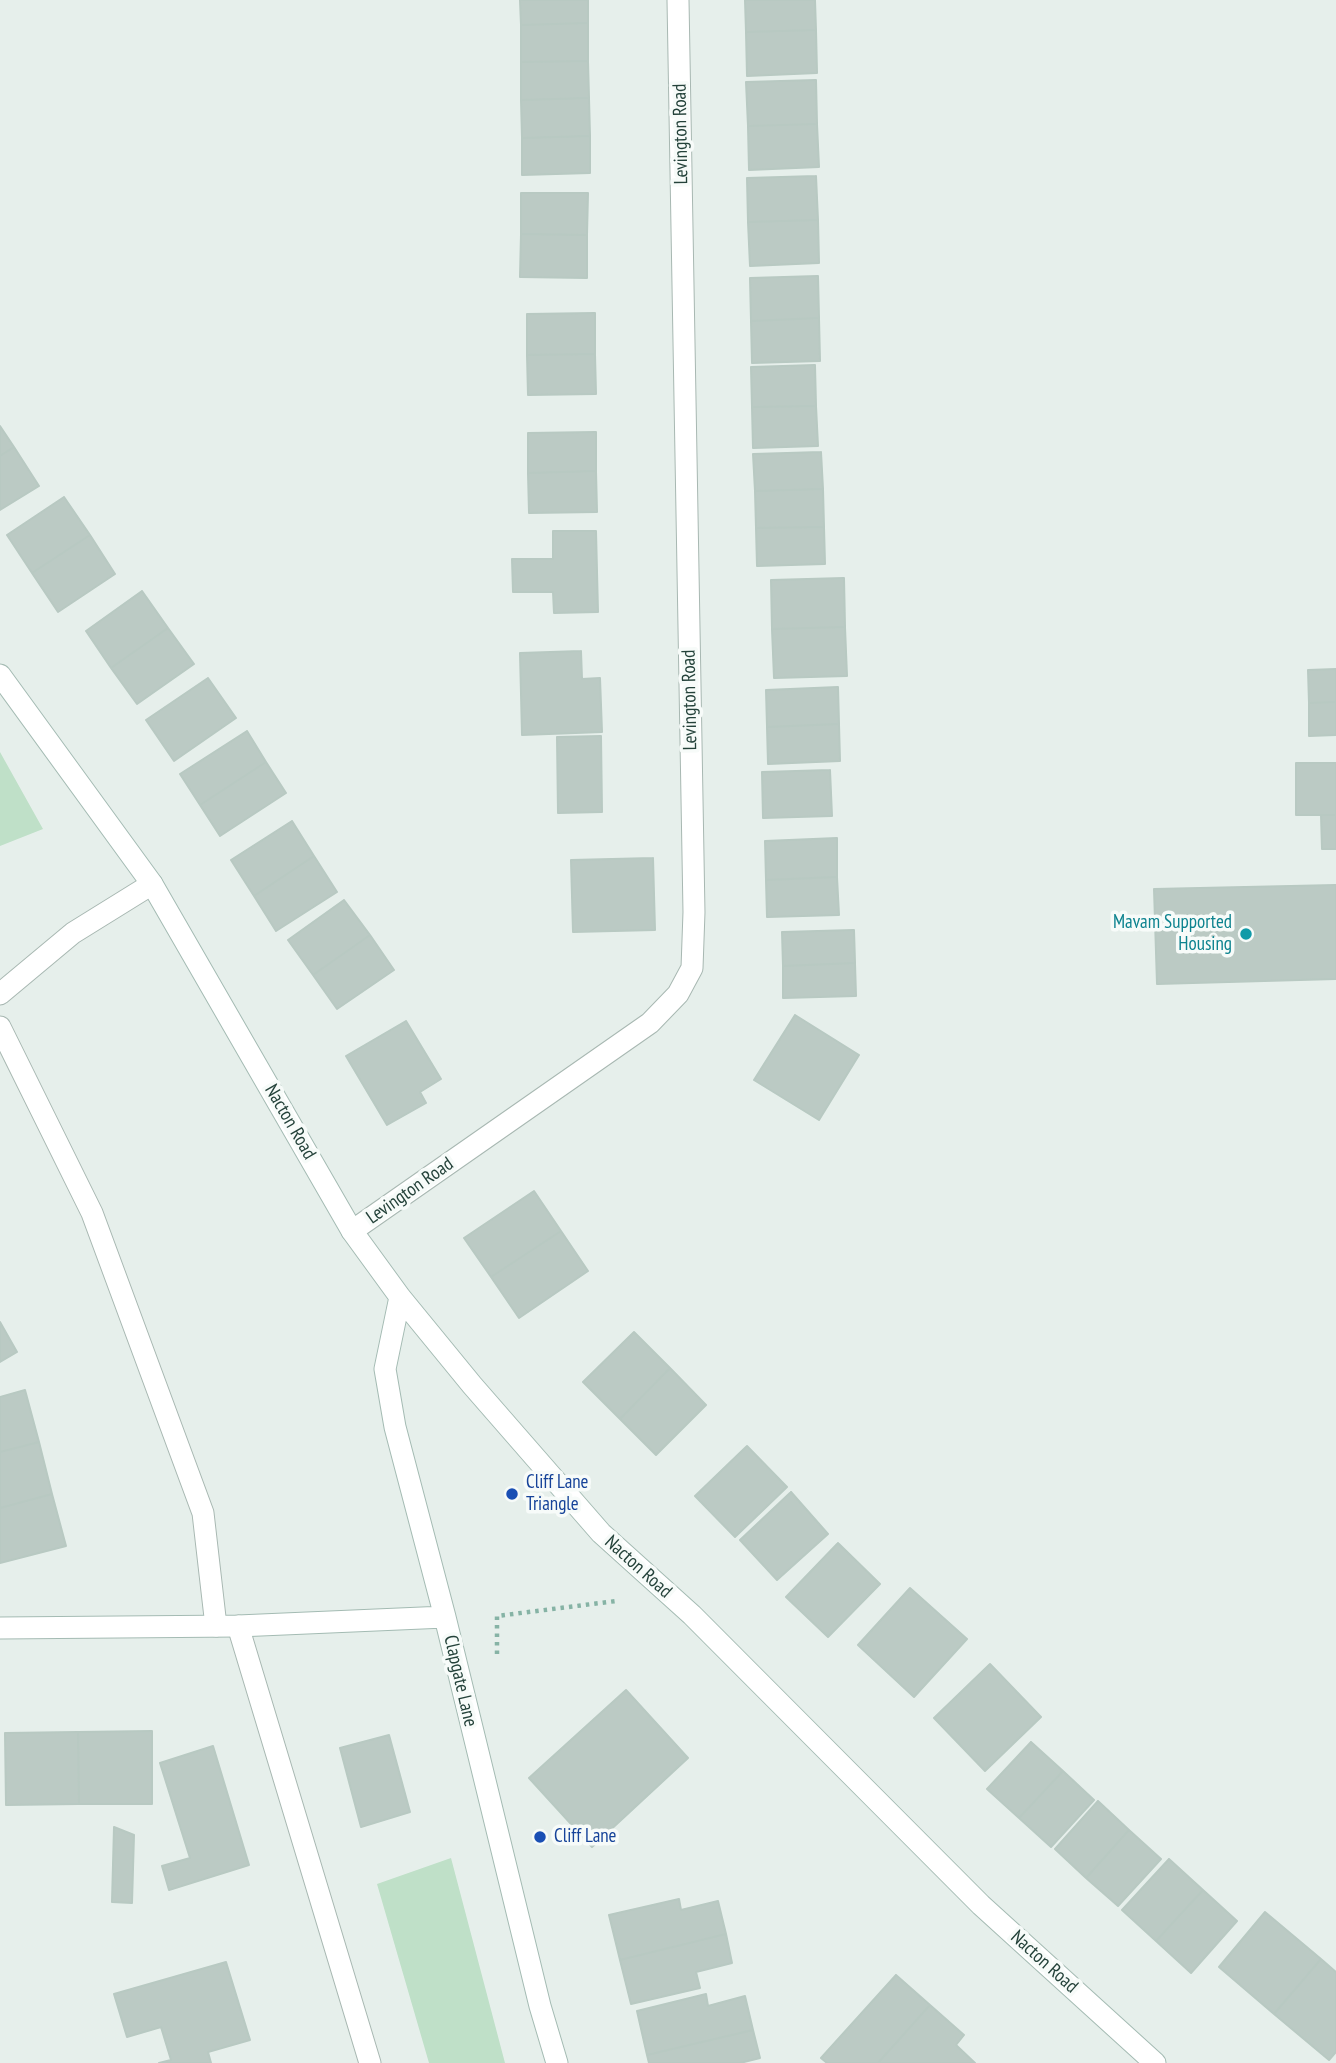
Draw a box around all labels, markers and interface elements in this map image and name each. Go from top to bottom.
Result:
street label: Levington Road [669,83,693,185]
street label: Levington Road [678,649,702,751]
place label: Mavam Supported Housing [1113,912,1232,956]
marker: Mavam Supported Housing [1238,926,1254,942]
street label: Nacton Road [259,1081,321,1163]
street label: Levington Road [362,1153,458,1229]
place label: Cliff Lane Triangle [526,1472,588,1516]
marker: Cliff Lane Triangle [504,1486,520,1502]
street label: Nacton Road [600,1531,676,1603]
street label: Clapgate Lane [438,1633,482,1729]
place label: Cliff Lane [554,1826,616,1848]
marker: Cliff Lane [532,1829,548,1845]
street label: Nacton Road [1006,1926,1082,1998]

